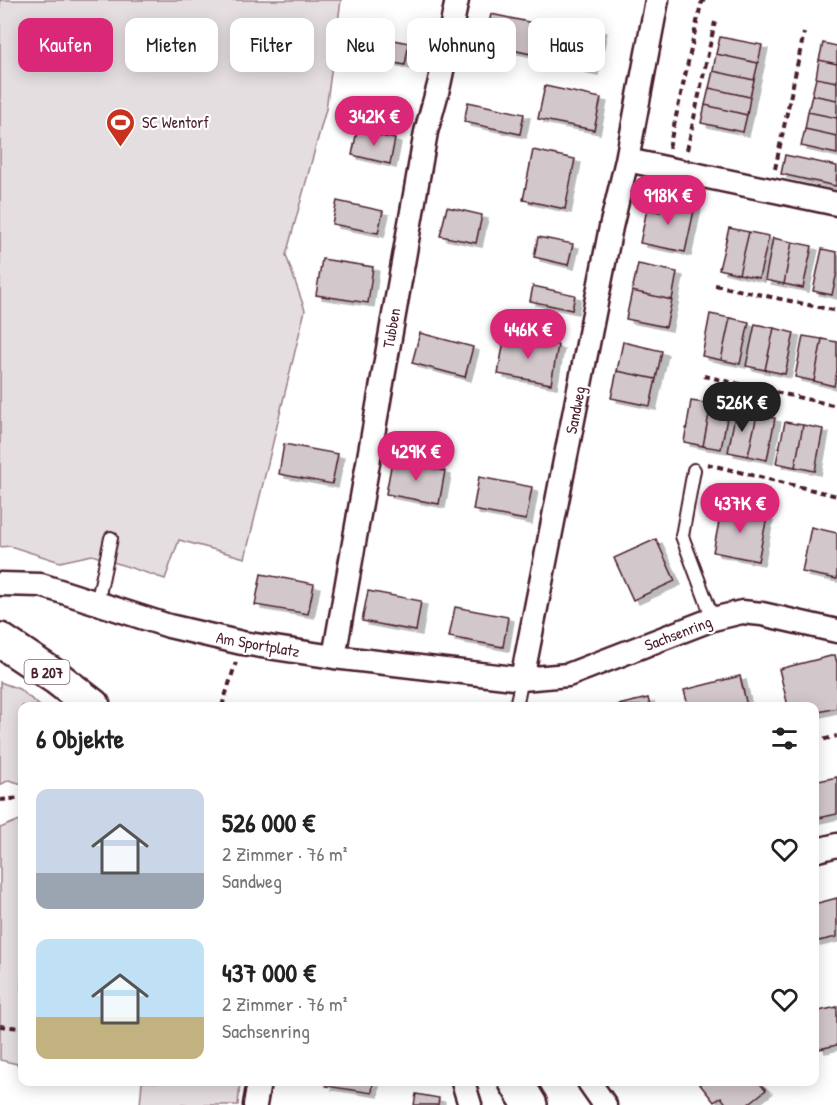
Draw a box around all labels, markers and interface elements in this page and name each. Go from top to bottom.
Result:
chip: Kaufen [18,18,113,72]
chip: Mieten [125,18,218,72]
chip: Filter [230,18,314,72]
chip: Neu [326,18,395,72]
chip: Wohnung [407,18,516,72]
chip: Haus [528,18,605,72]
pin: 342K € [325,96,423,147]
text: 342K € [349,102,399,129]
sports icon: SC Wentorf [105,106,137,148]
place label: SC Wentorf [142,111,209,133]
pin: 918K € [619,175,717,226]
text: 918K € [644,181,692,208]
street label: Tubben [377,306,405,350]
pin: 446K € [479,309,577,360]
text: 446K € [504,315,552,342]
pin: 526K € [693,382,791,433]
street label: Sandweg [560,384,590,436]
text: 526K € [717,388,767,415]
pin: 429K € [367,431,465,482]
text: 429K € [392,437,440,464]
pin: 437K € [691,483,789,534]
text: 437K € [714,489,766,516]
street label: Sachsenring [641,610,715,656]
street label: Am Sportplatz [215,626,302,662]
road number: B 207 [24,660,70,684]
text: 6 Objekte [36,721,124,756]
icon: filters [768,722,801,755]
text: 526 000 € [222,805,315,840]
icon: home [84,813,156,885]
icon: heart [768,833,801,866]
text: 2 Zimmer · 76 m² [222,840,347,867]
text: Sandweg [222,867,282,894]
text: 437 000 € [222,955,316,990]
icon: home [84,963,156,1035]
icon: heart [768,983,801,1016]
text: 2 Zimmer · 76 m² [222,990,347,1017]
text: Sachsenring [222,1017,310,1044]

